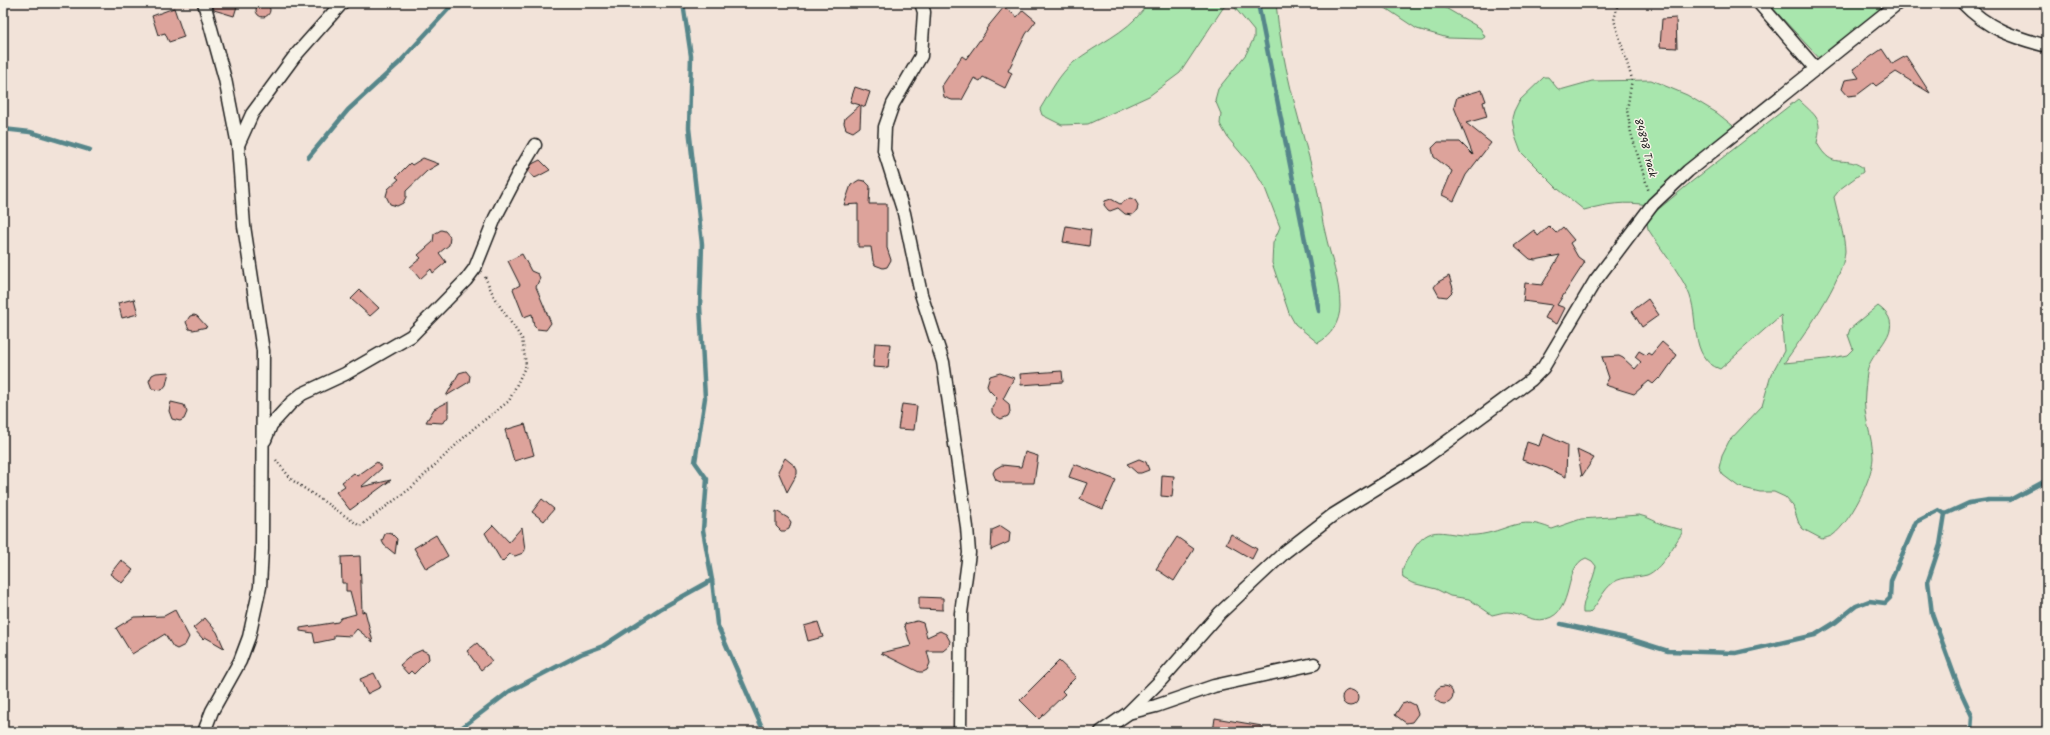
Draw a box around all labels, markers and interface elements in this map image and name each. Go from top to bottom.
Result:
street label: 84898 Track [1628,116,1662,180]

